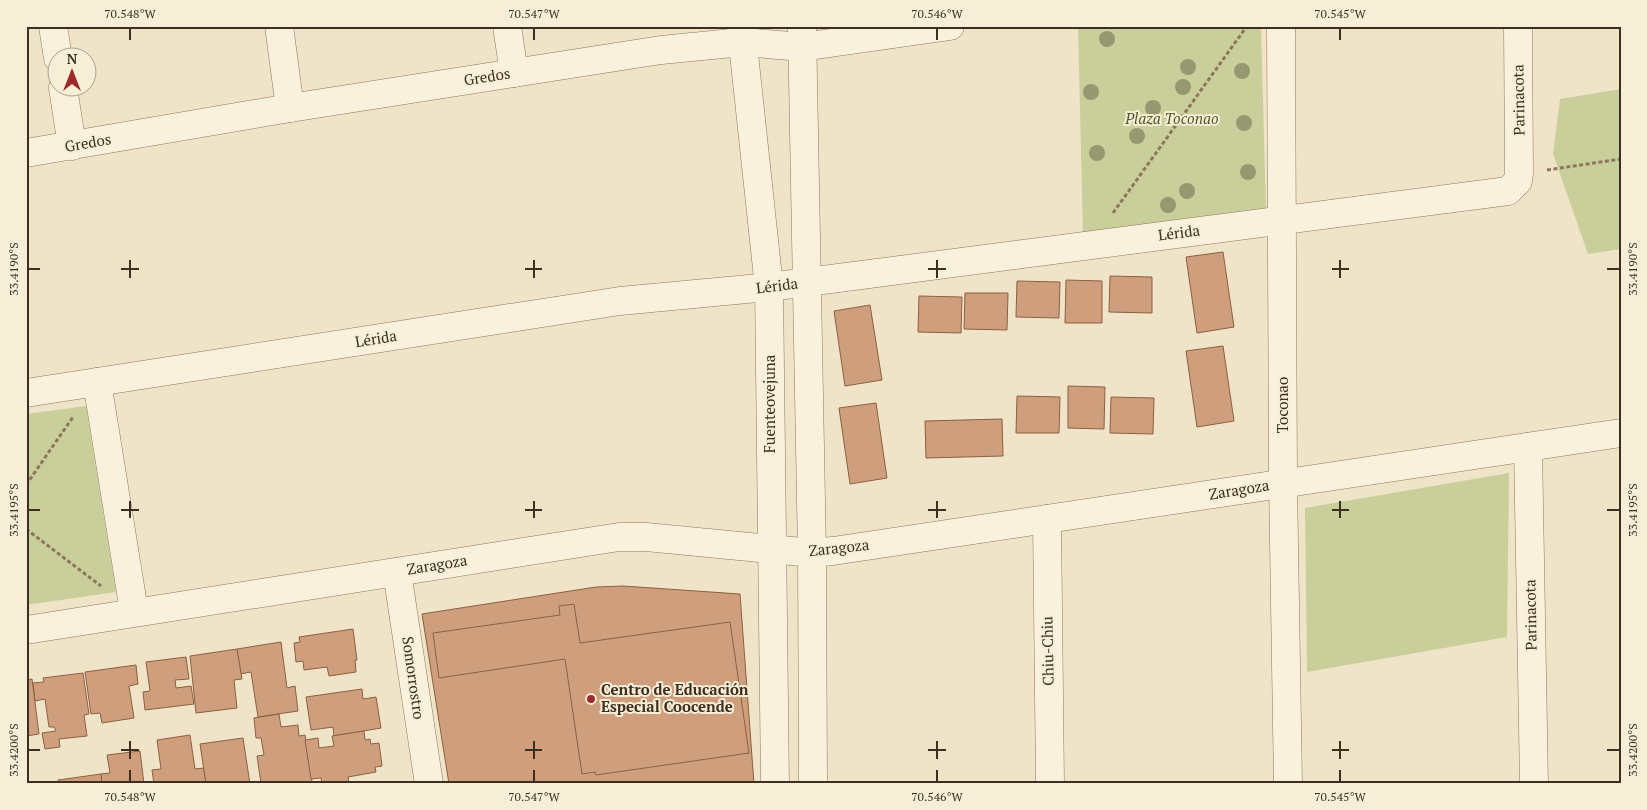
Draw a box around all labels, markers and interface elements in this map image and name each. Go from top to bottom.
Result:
text: 70.548°W [104,6,157,21]
text: 70.547°W [508,6,561,21]
text: 70.546°W [911,6,964,21]
text: 70.545°W [1314,6,1367,21]
north arrow [48,48,98,98]
text: N [67,49,78,68]
street label: Gredos [462,62,511,90]
street label: Parinacota [1507,64,1529,136]
park label: Plaza Toconao [1124,108,1219,128]
street label: Gredos [63,128,113,156]
street label: Lérida [1157,219,1201,244]
text: 33.4190°S [6,242,21,296]
text: 33.4190°S [1625,242,1640,296]
street label: Lérida [755,272,799,297]
street label: Lérida [354,325,399,351]
street label: Fuenteovejuna [759,354,779,453]
street label: Toconao [1272,377,1292,433]
street label: Zaragoza [1207,474,1271,504]
text: 33.4195°S [6,483,21,537]
text: 33.4195°S [1625,483,1640,537]
street label: Zaragoza [808,534,871,560]
street label: Zaragoza [405,549,469,579]
street label: Parinacota [1519,579,1541,651]
street label: Chiu-Chiu [1036,616,1058,686]
street label: Somorrostro [398,635,430,721]
place label: Centro de Educación Especial Coocende [601,679,749,716]
marker: Centro de Educación Especial Coocende [585,693,597,705]
text: 33.4200°S [6,723,21,777]
text: 33.4200°S [1625,723,1640,777]
text: 70.548°W [104,789,157,804]
text: 70.547°W [508,789,561,804]
text: 70.546°W [911,789,964,804]
text: 70.545°W [1314,789,1367,804]

